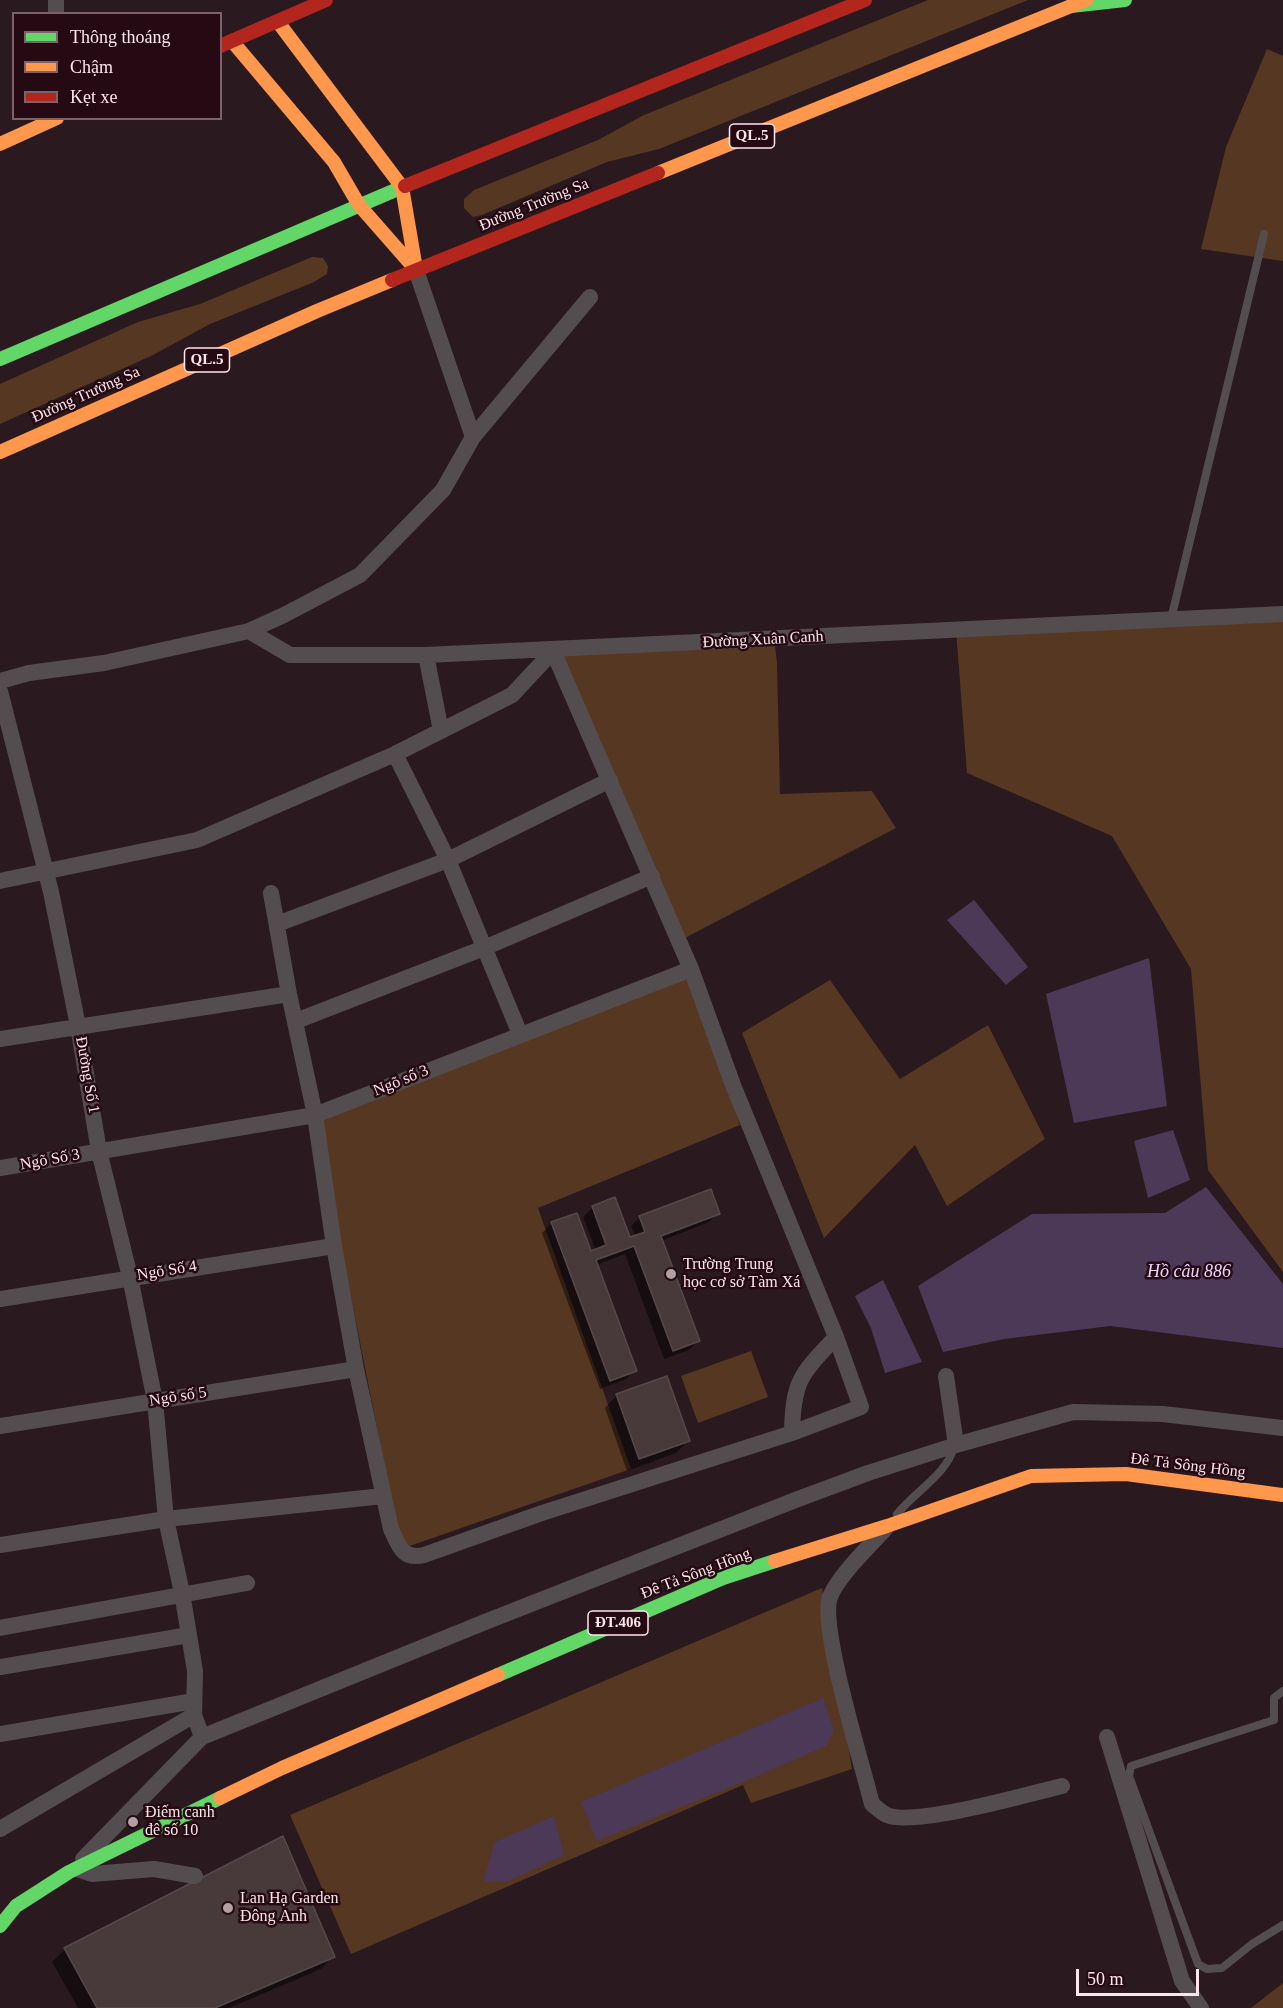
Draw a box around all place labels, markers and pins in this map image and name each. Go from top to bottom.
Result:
place label: Trường Trung học cơ sở Tàm Xá [683,1255,800,1293]
marker: Trường Trung học cơ sở Tàm Xá [664,1267,678,1281]
place label: Điếm canh đê số 10 [145,1803,215,1841]
marker: Điếm canh đê số 10 [126,1815,140,1829]
place label: Lan Hạ Garden Đông Anh [240,1889,339,1927]
marker: Lan Hạ Garden Đông Anh [221,1901,235,1915]

